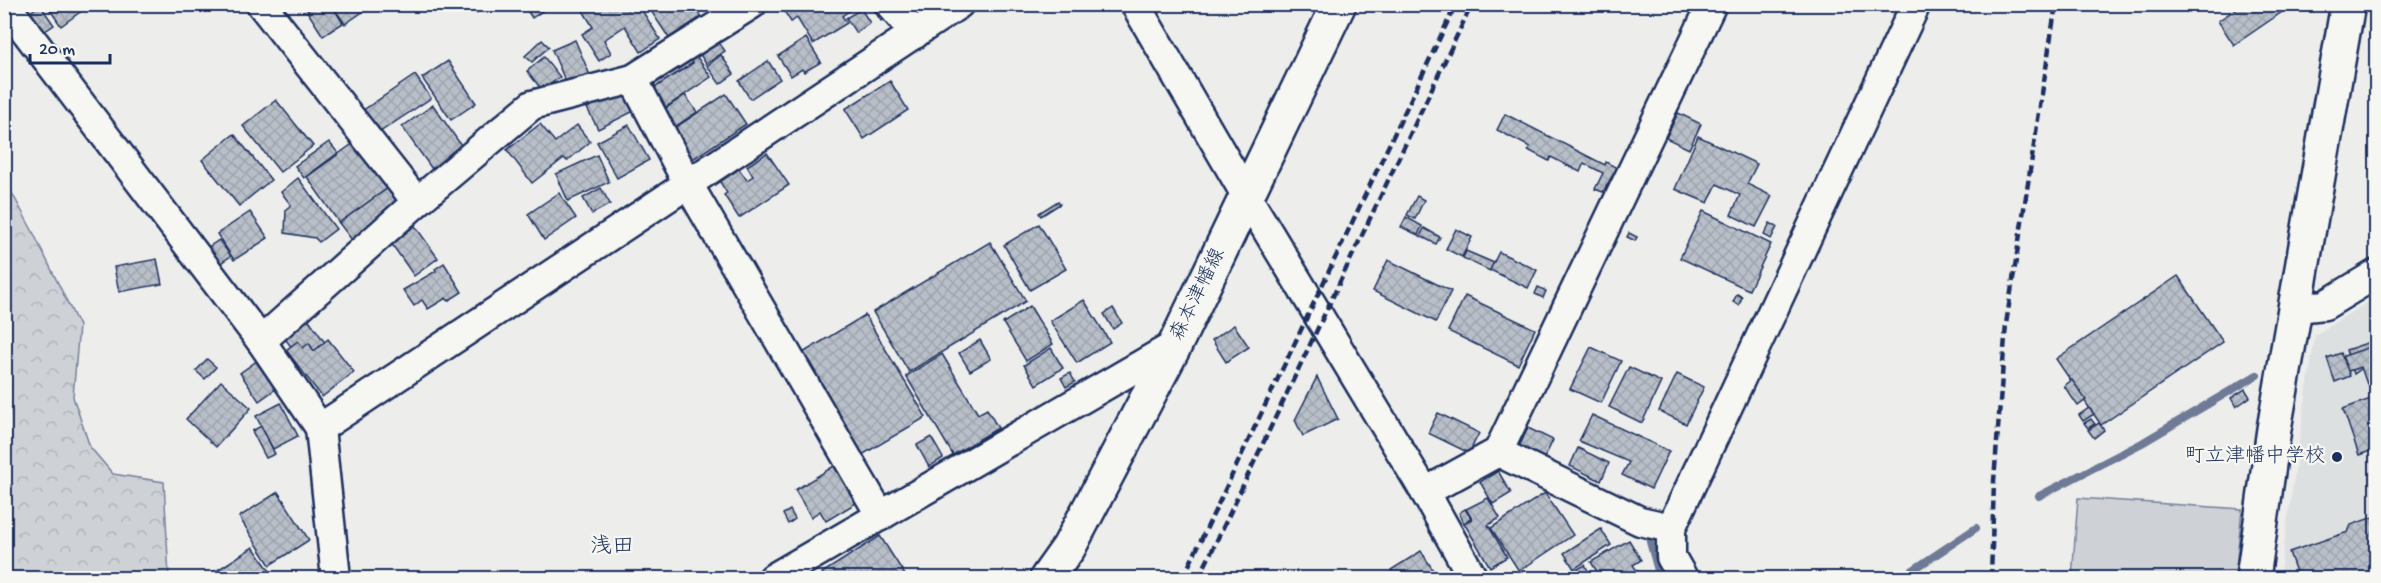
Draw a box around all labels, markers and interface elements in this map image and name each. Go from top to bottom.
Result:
scale bar [30,27,110,65]
text: 20 m [39,40,75,61]
street label: 森本津幡線 [1165,244,1231,345]
place label: 町立津幡中学校 [2185,444,2325,469]
marker: 町立津幡中学校 [2330,450,2344,464]
district label: 浅田 [590,534,634,561]

